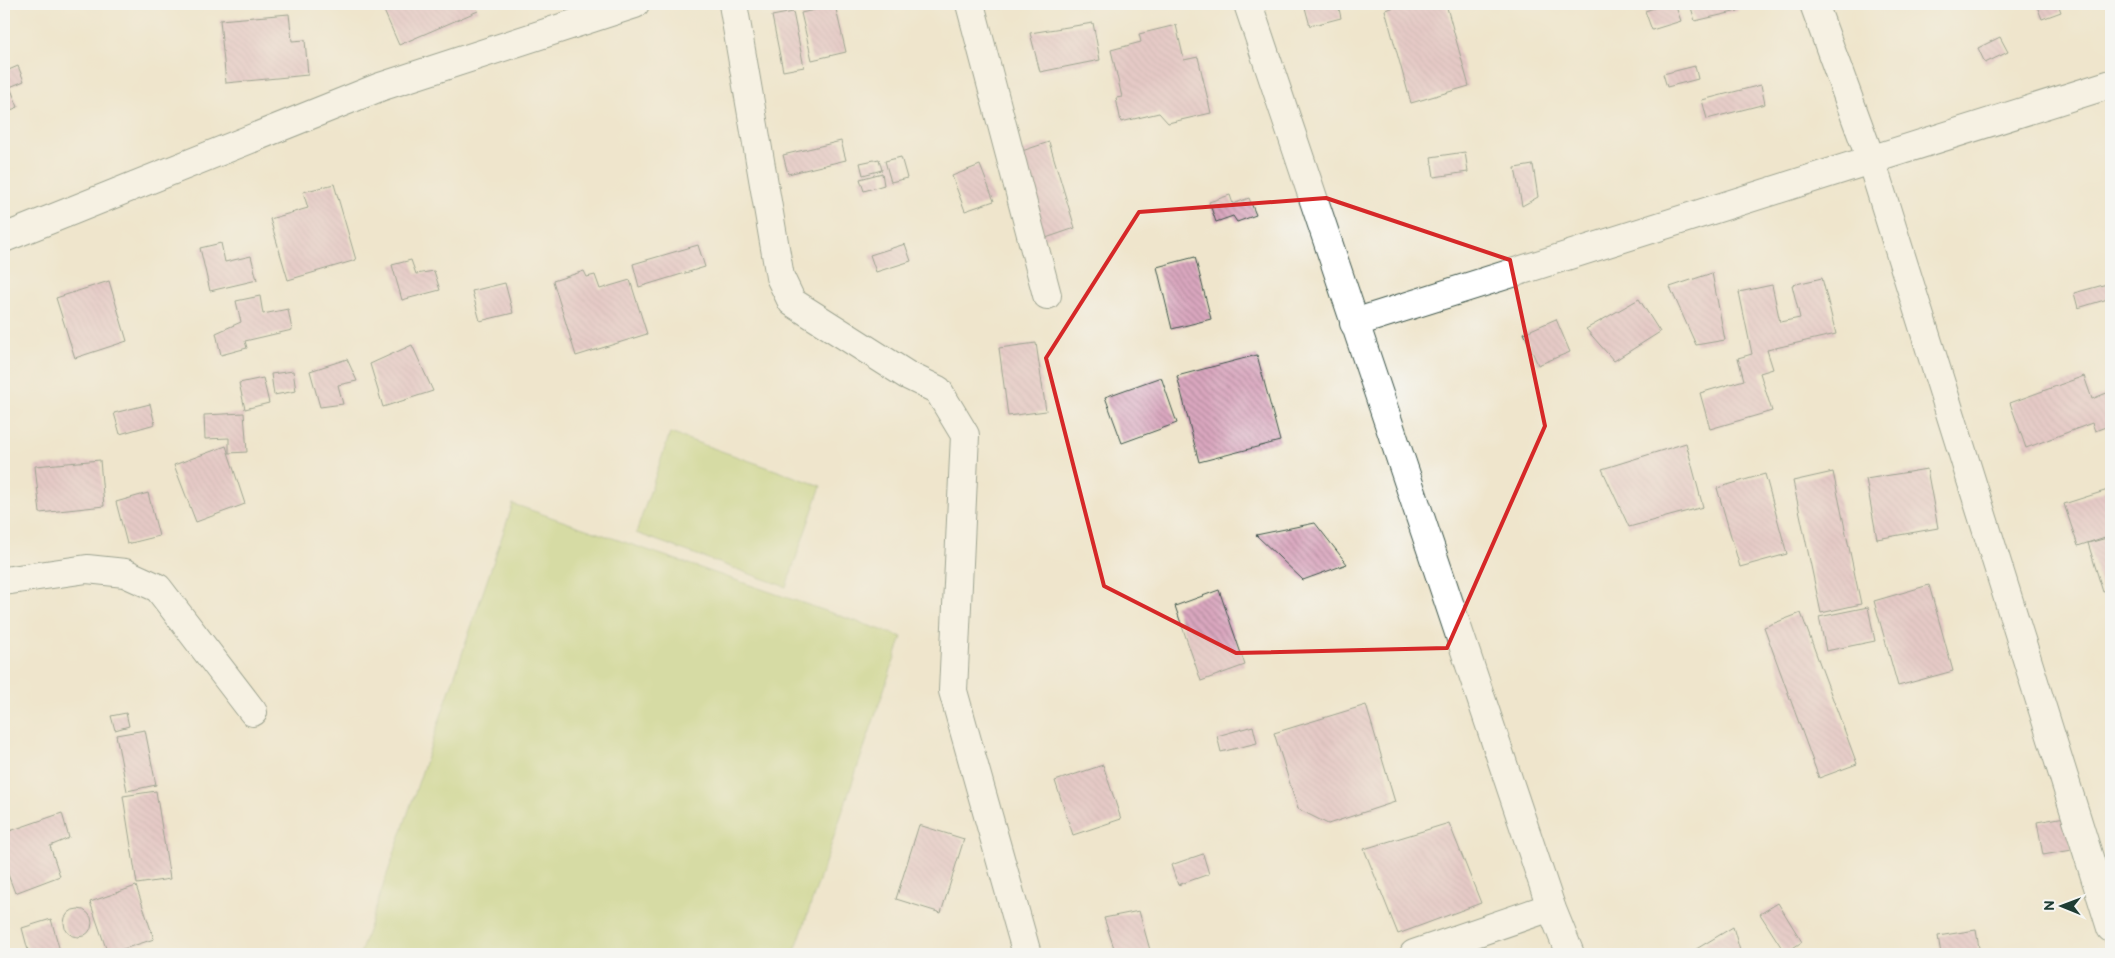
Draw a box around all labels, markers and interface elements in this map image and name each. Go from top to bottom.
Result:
north arrow [2038,880,2088,930]
text: N [2041,900,2058,911]

